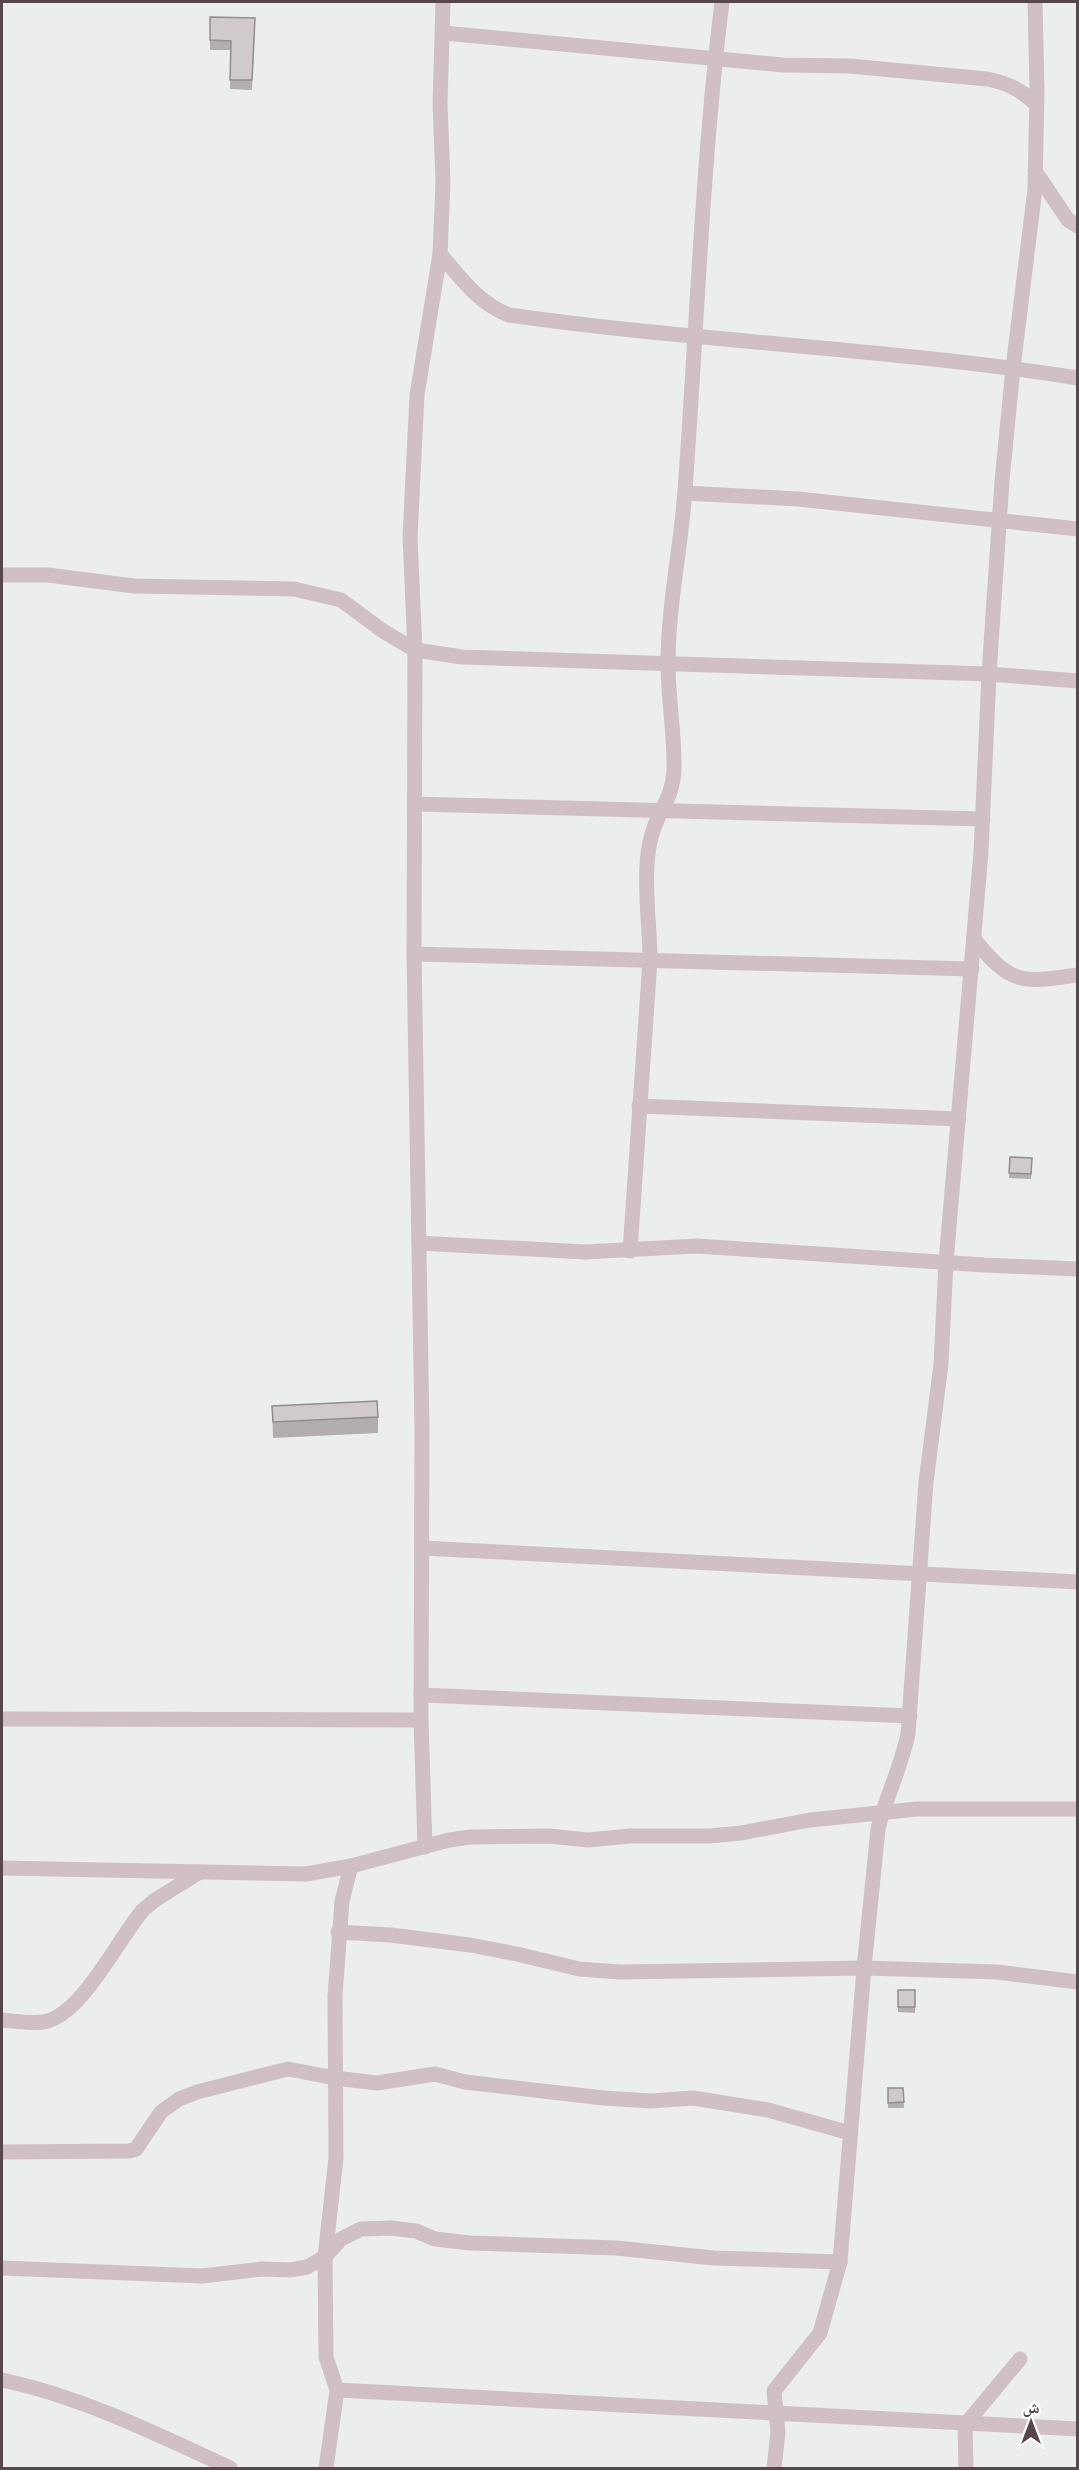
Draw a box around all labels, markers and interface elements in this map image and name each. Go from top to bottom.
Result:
north arrow [1001,2392,1061,2452]
text: ش [1023,2398,1040,2417]

